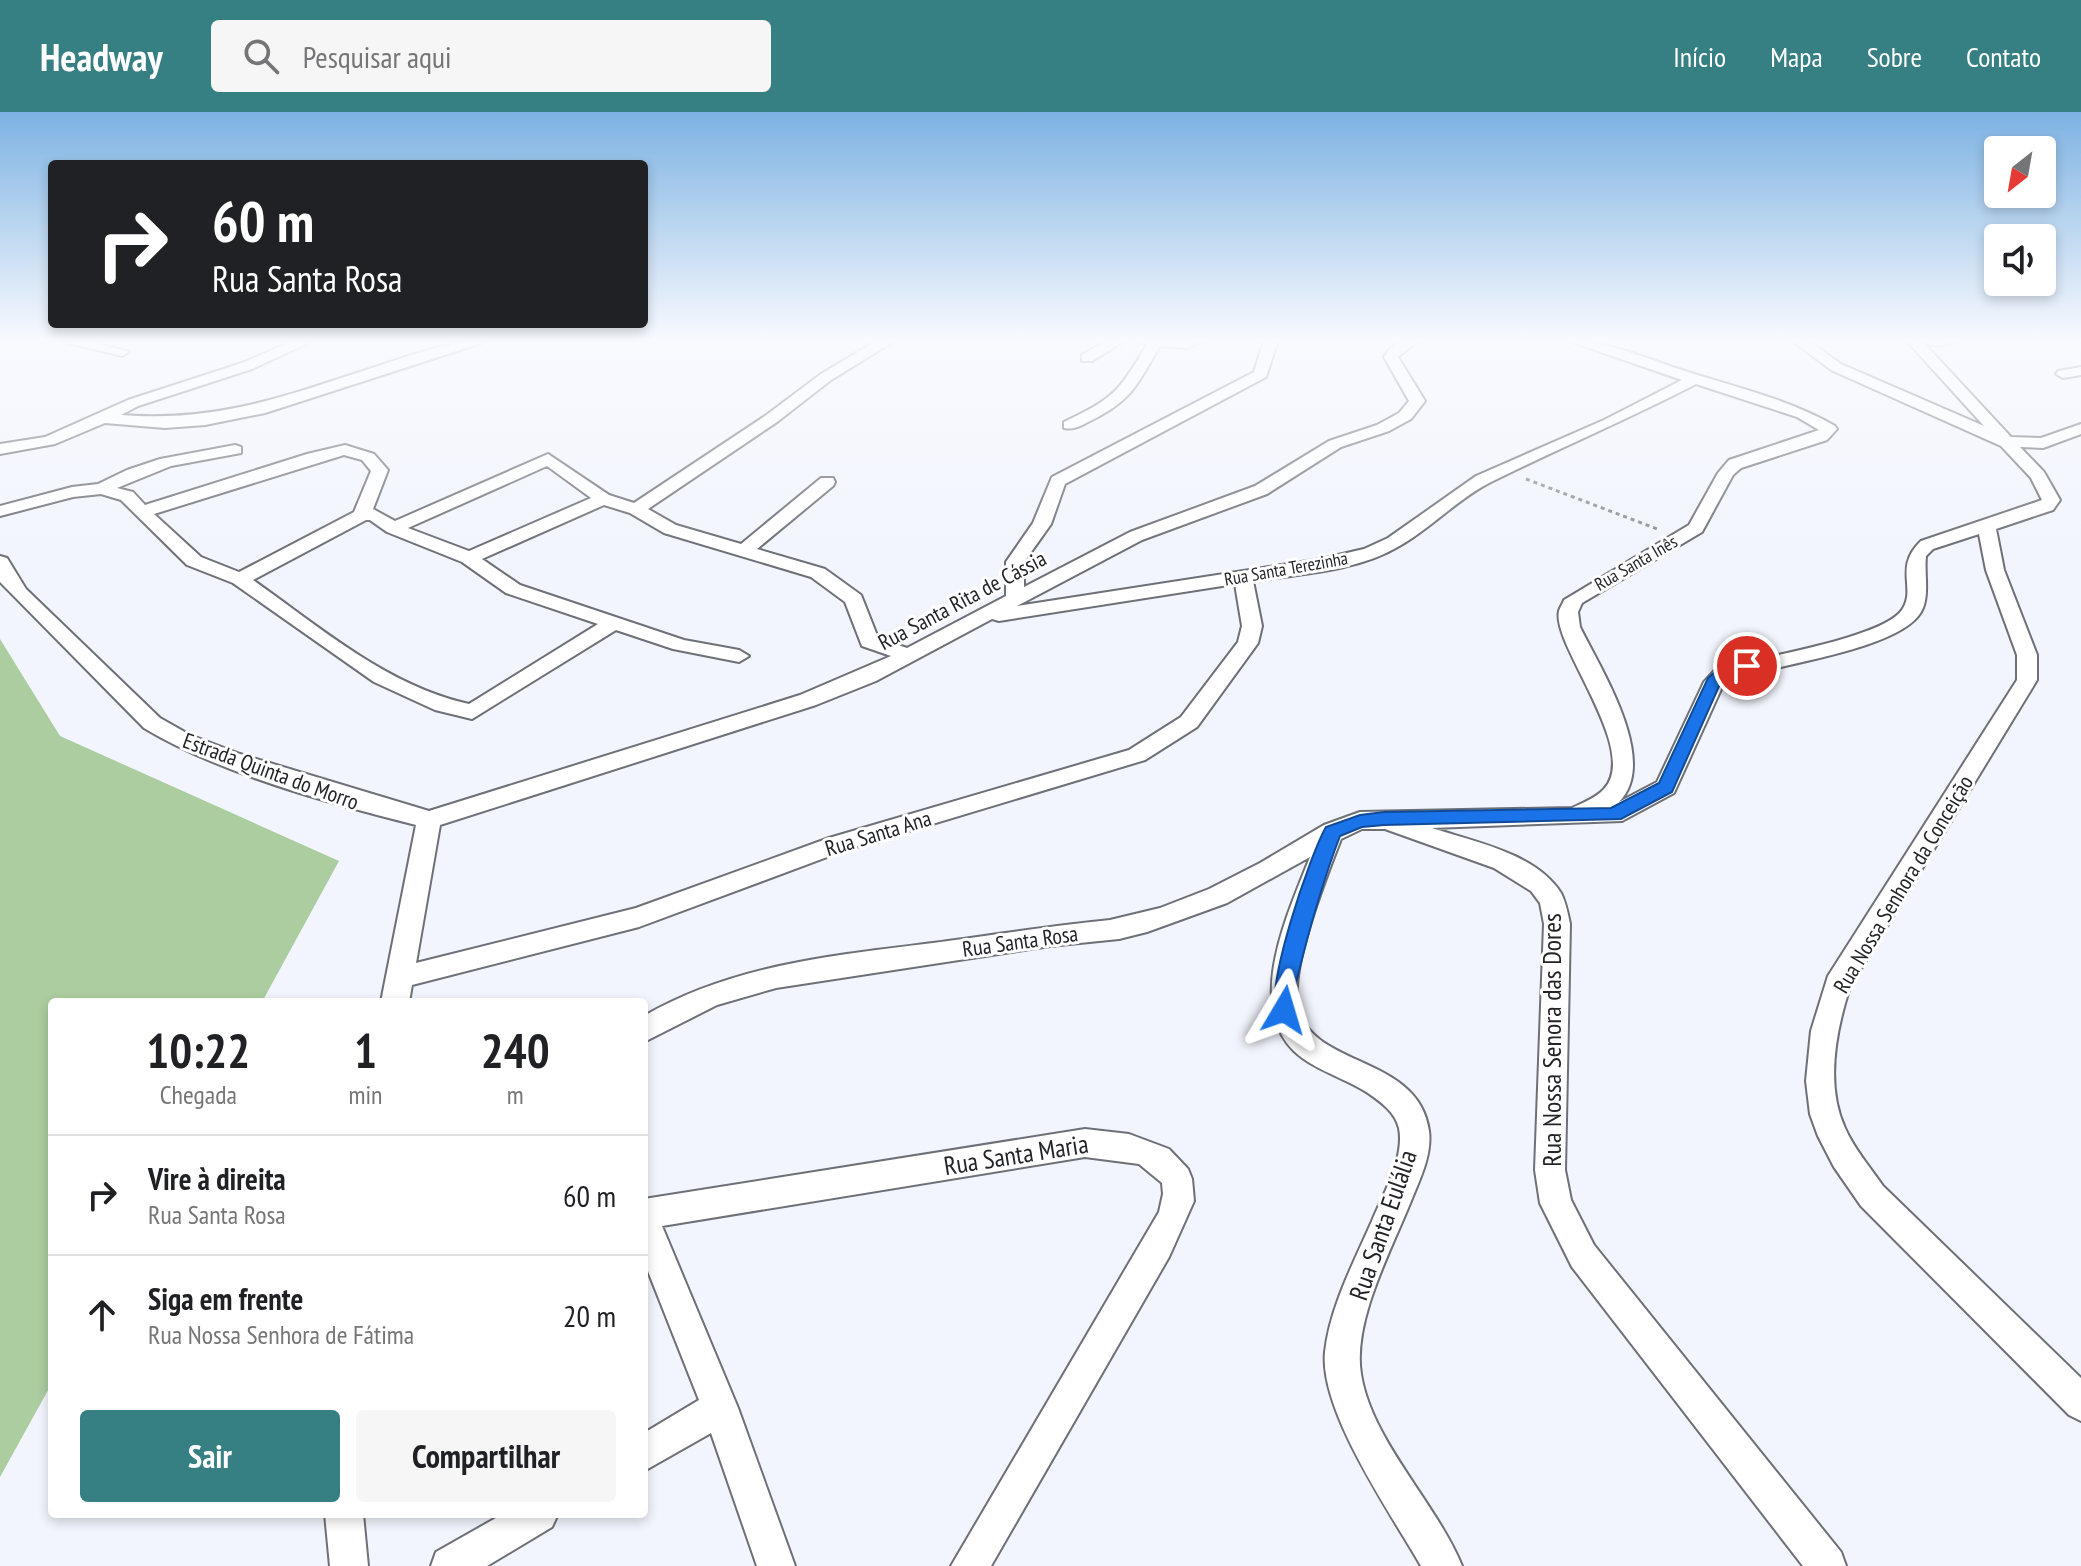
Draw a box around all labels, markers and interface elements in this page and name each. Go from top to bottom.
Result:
search box [211,20,771,92]
text: Headway [40,32,163,81]
icon: search [239,34,283,78]
text: Pesquisar aqui [303,37,452,76]
text: Início [1673,38,1726,75]
text: Mapa [1770,38,1823,75]
text: Sobre [1867,38,1922,75]
text: Contato [1966,38,2041,75]
north arrow [1984,136,2056,208]
map controls [1984,136,2056,296]
text: 60 m [212,185,314,257]
icon: right [80,192,184,296]
button: sound [1984,224,2056,296]
text: Rua Santa Rosa [212,255,402,302]
street label: Rua Santa Inês [1590,530,1681,595]
street label: Rua Santa Rita de Cássia [873,544,1051,656]
street label: Rua Santa Terezinha [1222,546,1349,591]
pin [1713,632,1781,700]
icon: arrive [1725,644,1769,688]
street label: Estrada Quinta do Morro [179,726,363,816]
street label: Rua Nossa Senhora da Conceição [1827,770,1979,998]
street label: Rua Santa Ana [822,804,934,862]
street label: Rua Nossa Senora das Dores [1535,913,1568,1167]
street label: Rua Santa Rosa [960,919,1080,963]
position arrow [1242,968,1326,1052]
text: 10:22 [146,1019,250,1081]
text: 1 [354,1019,377,1081]
text: 240 [481,1019,550,1081]
text: Chegada [160,1078,237,1111]
text: min [348,1078,382,1111]
text: m [507,1078,524,1111]
street label: Rua Santa Maria [941,1127,1091,1182]
street label: Rua Santa Eulália [1341,1145,1424,1304]
text: Vire à direita [148,1159,286,1198]
icon: right [80,1173,124,1217]
text: 60 m [563,1176,616,1215]
text: Rua Santa Rosa [148,1198,286,1231]
text: Siga em frente [148,1279,303,1318]
icon: ahead [80,1293,124,1337]
text: 20 m [563,1296,616,1335]
text: Rua Nossa Senhora de Fátima [148,1318,414,1351]
button: Sair [80,1410,340,1502]
button: Compartilhar [356,1410,616,1502]

